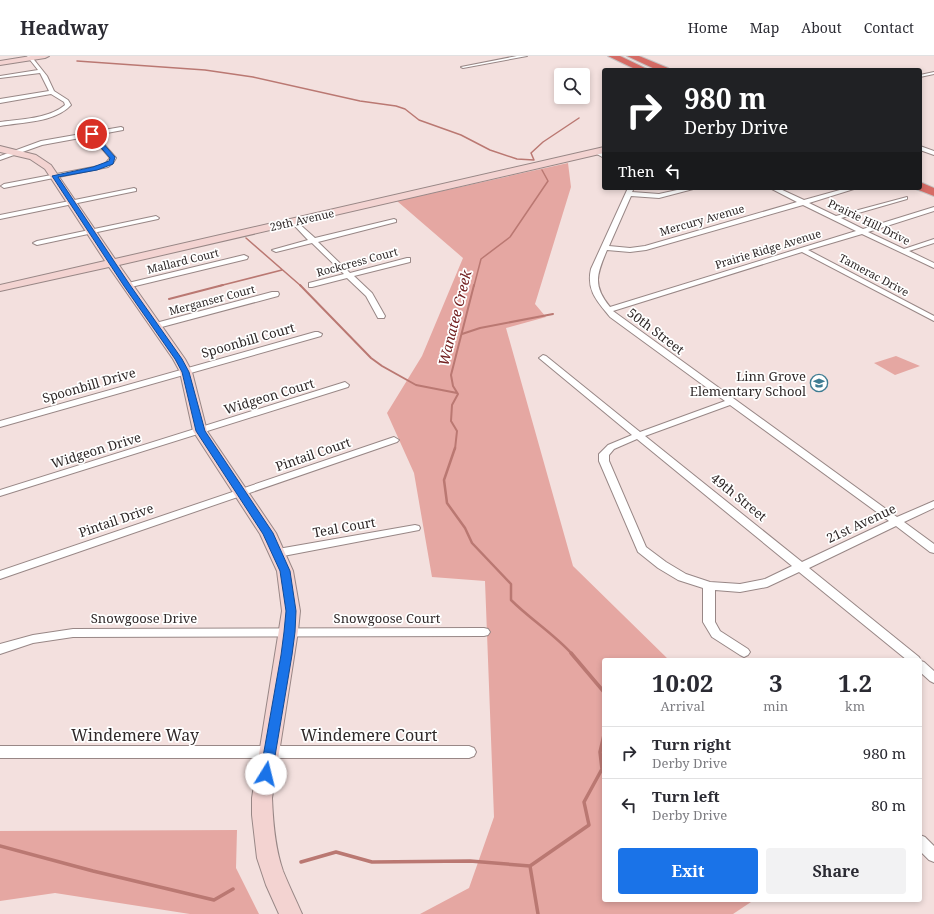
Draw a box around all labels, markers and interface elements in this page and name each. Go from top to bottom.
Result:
text: Headway [20,15,108,41]
text: Home [688,18,728,37]
text: Map [750,18,779,37]
text: About [801,18,842,37]
text: Contact [864,18,914,37]
map controls [554,68,590,104]
button: search [554,68,590,104]
text: 980 m [684,79,766,117]
icon: right [618,84,670,136]
text: Derby Drive [684,115,788,139]
pin [75,117,109,151]
icon: arrive [81,123,103,145]
icon: left [662,160,684,182]
text: Then [618,161,654,181]
street label: Prairie Hill Drive [826,195,913,248]
street label: Mercury Avenue [658,200,746,239]
street label: 29th Avenue [268,205,336,234]
street label: Prairie Ridge Avenue [713,225,823,272]
street label: Rockcress Court [315,243,399,280]
street label: Mallard Court [145,244,220,277]
street label: Tamerac Drive [837,250,912,299]
water label: Wanatee Creek [433,267,476,368]
street label: Merganser Court [167,281,257,318]
street label: 50th Street [624,304,689,359]
street label: Spoonbill Court [199,318,297,362]
street label: Spoonbill Drive [40,363,138,407]
place label: Linn Grove Elementary School [690,367,806,400]
school or university icon: Linn Grove Elementary School [809,373,829,393]
street label: Widgeon Court [222,374,317,418]
street label: Widgeon Drive [49,428,143,472]
street label: Pintail Court [273,433,353,475]
street label: 49th Street [707,469,771,525]
street label: Pintail Drive [76,499,156,541]
street label: 21st Avenue [823,499,899,547]
street label: Teal Court [311,513,377,541]
street label: Snowgoose Drive [91,609,197,627]
street label: Snowgoose Court [334,609,441,627]
text: 10:02 [652,666,713,699]
text: 3 [769,666,782,699]
text: 1.2 [838,666,872,699]
text: Arrival [660,697,705,715]
text: min [763,697,788,715]
text: km [845,697,865,715]
street label: Windemere Way [71,724,200,746]
street label: Windemere Court [301,724,438,746]
text: Turn right [652,734,731,754]
icon: right [618,742,640,764]
text: 980 m [863,743,906,763]
position arrow [245,753,287,795]
text: Derby Drive [652,754,727,772]
text: Turn left [652,786,720,806]
icon: left [618,794,640,816]
text: 80 m [871,795,906,815]
text: Derby Drive [652,806,727,824]
button: Exit [618,848,758,894]
button: Share [766,848,906,894]

